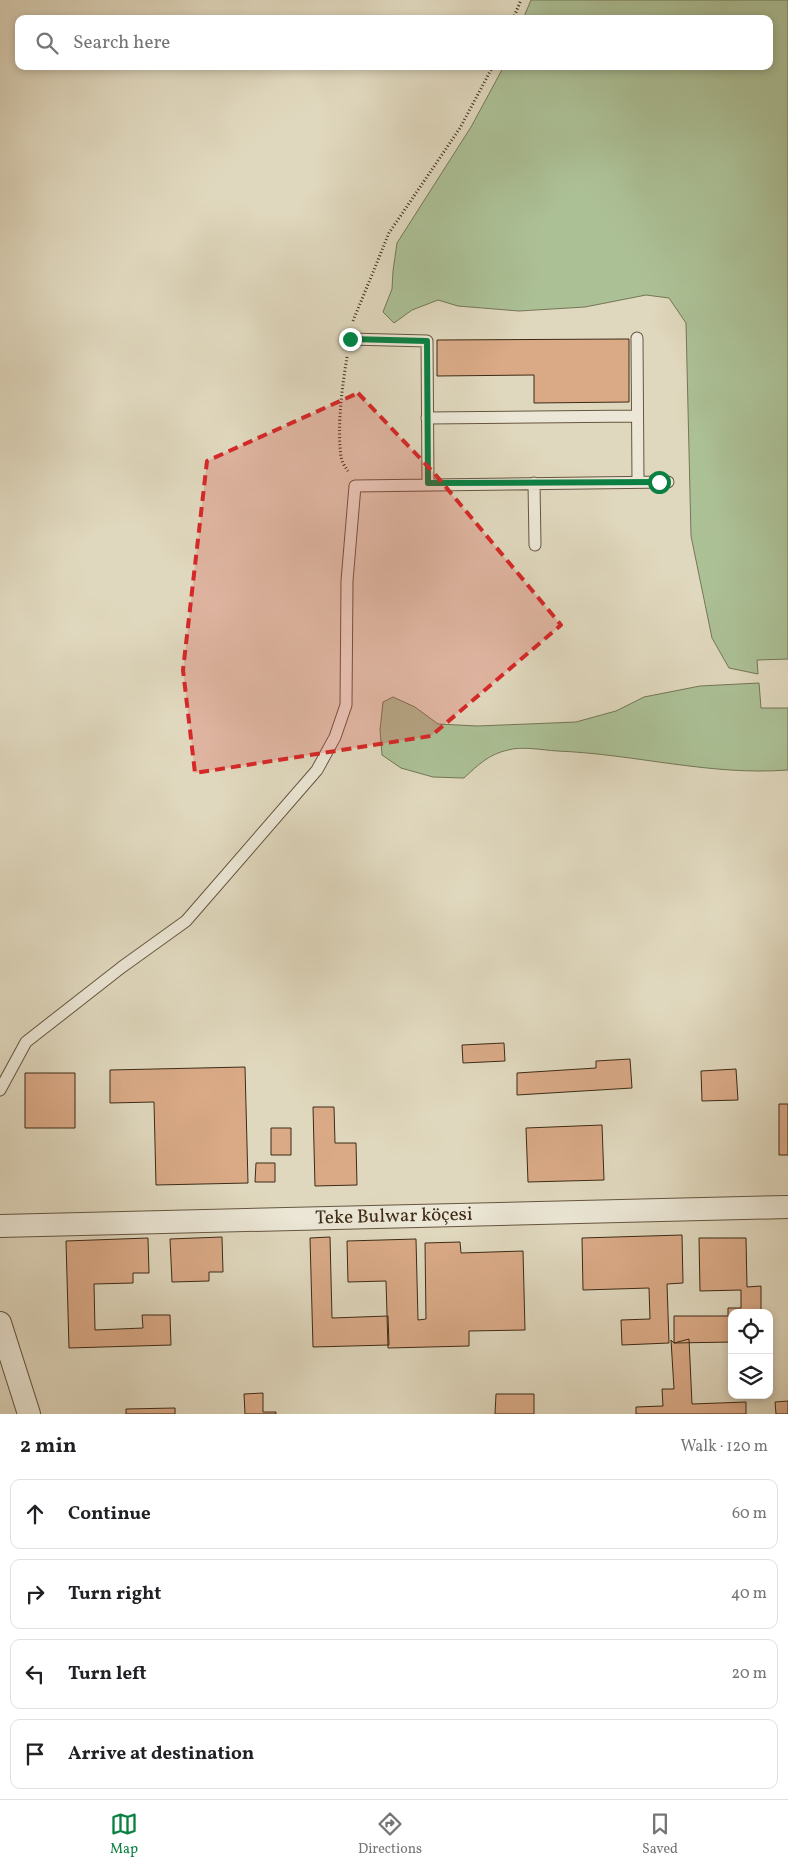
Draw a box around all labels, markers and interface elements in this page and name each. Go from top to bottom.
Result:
search box [15,15,773,70]
icon: search [33,29,61,57]
text: Search here [73,30,170,56]
route end [339,328,362,351]
route start [648,471,671,494]
street label: Teke Bulwar köçesi [315,1202,473,1231]
map controls [728,1309,773,1399]
button: locate [728,1309,773,1354]
button: layers [728,1354,773,1399]
text: 2 min [20,1432,77,1461]
text: Walk · 120 m [680,1436,768,1458]
icon: ahead [21,1500,49,1528]
text: Continue [68,1501,151,1527]
text: 60 m [732,1503,767,1525]
icon: right [21,1580,49,1608]
text: Turn right [68,1581,161,1607]
text: 40 m [731,1583,767,1605]
icon: left [21,1660,49,1688]
text: Turn left [68,1661,147,1687]
text: 20 m [732,1663,767,1685]
icon: arrive [21,1740,49,1768]
text: Arrive at destination [68,1741,254,1767]
tab: Map [110,1810,138,1859]
tab: Directions [358,1810,422,1859]
tab: Saved [642,1810,678,1859]

